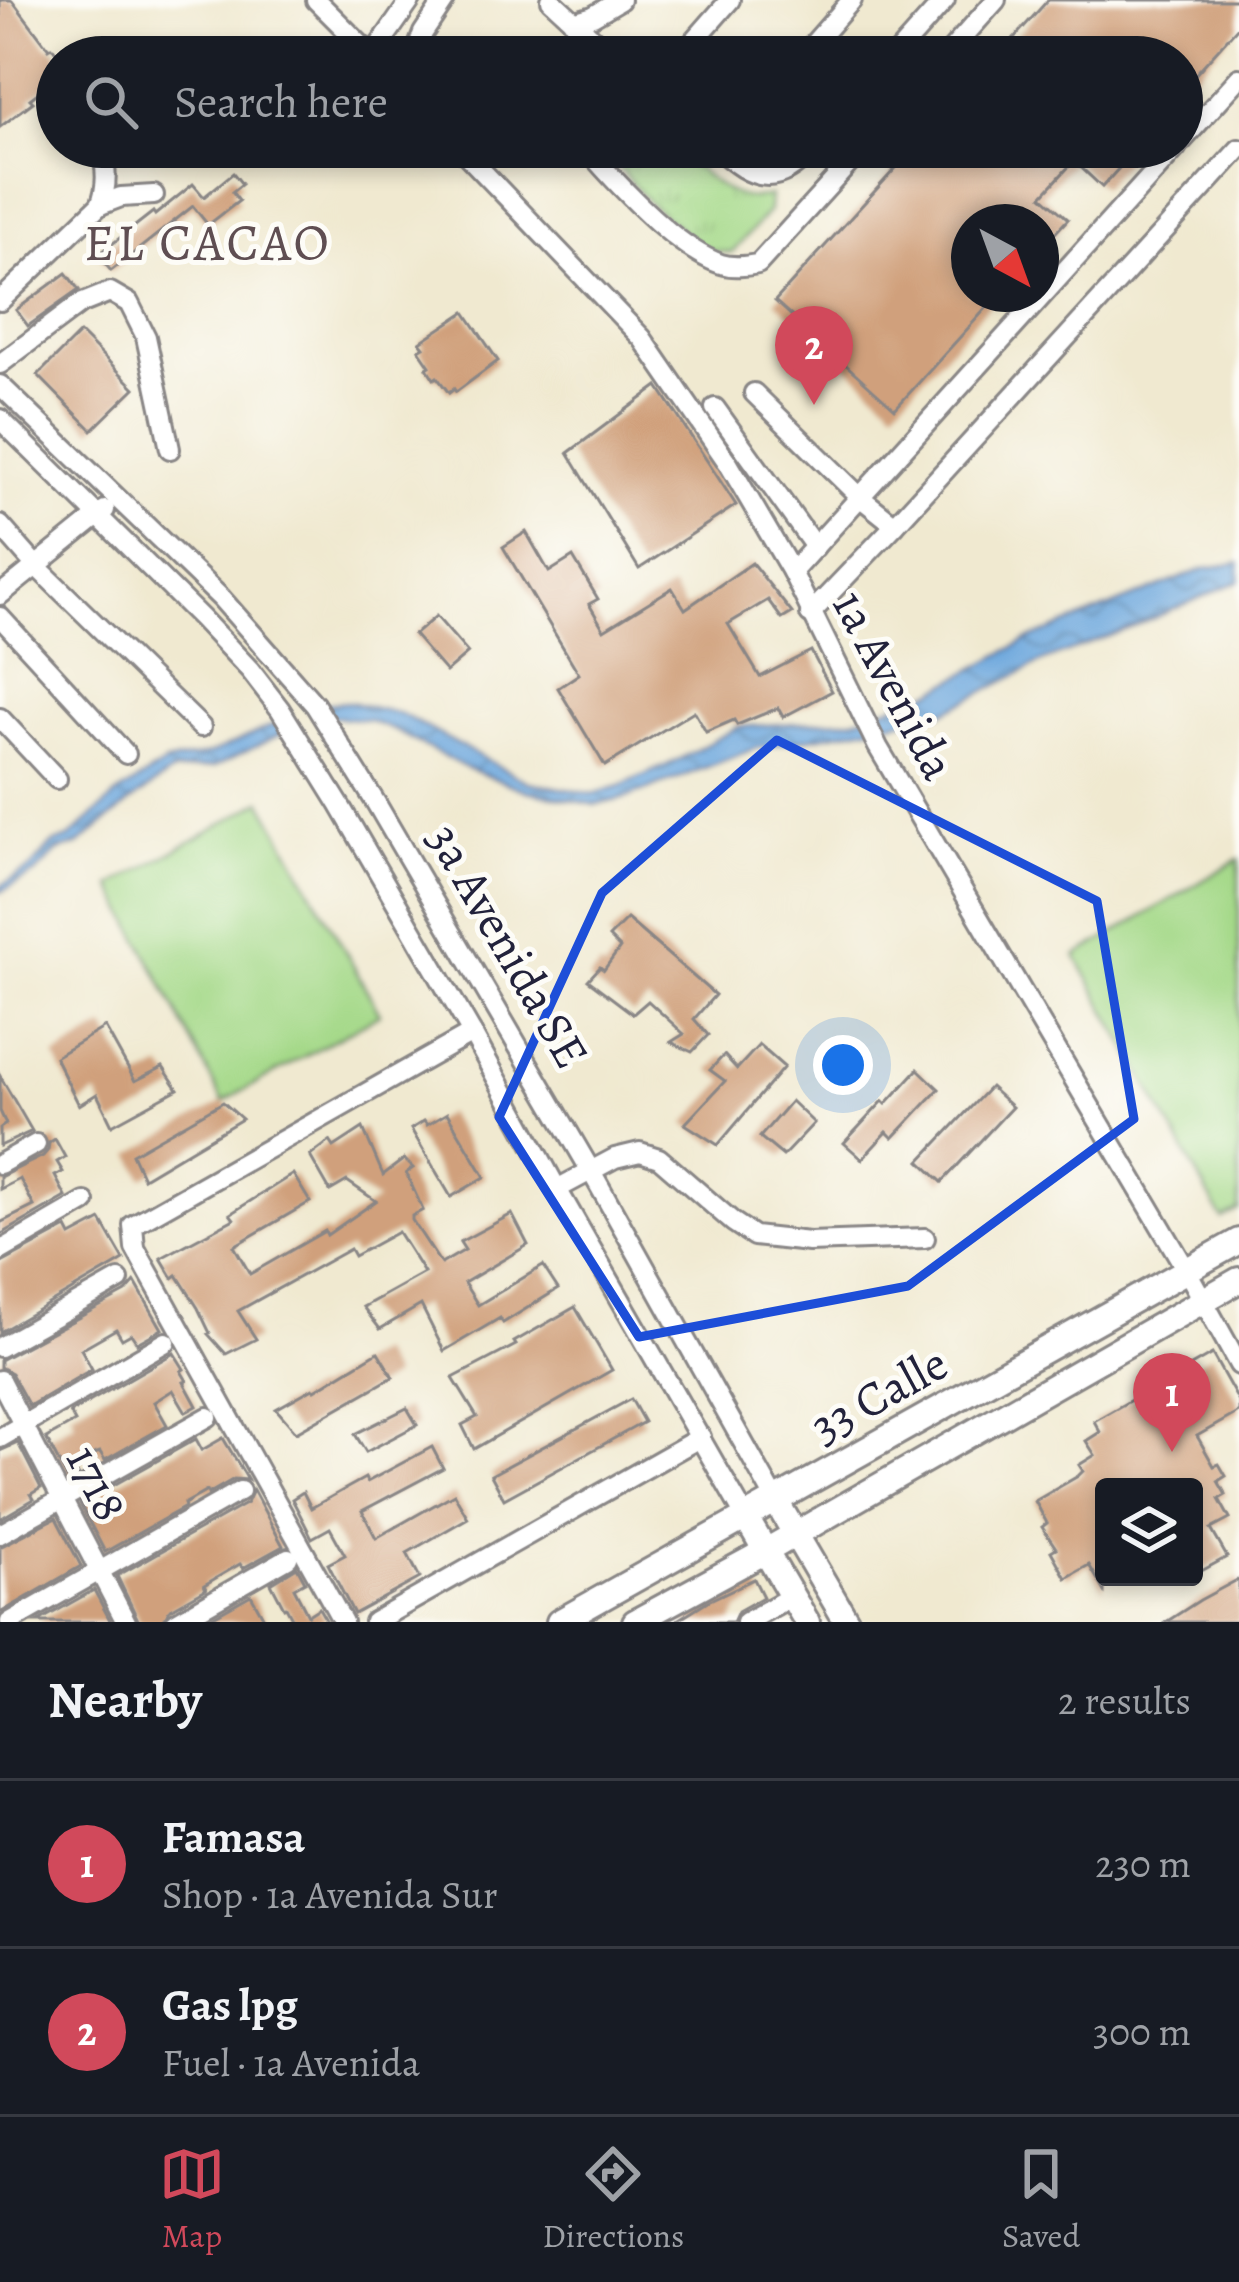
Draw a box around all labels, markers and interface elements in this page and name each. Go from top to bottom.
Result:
search box [36,36,1203,168]
icon: search [78,69,144,135]
text: Search here [174,71,388,133]
north arrow [951,204,1059,312]
district label: EL CACAO [84,208,332,278]
pin: 2 [775,306,853,405]
street label: 1a Avenida [817,579,972,792]
street label: 3a Avenida SE [411,812,605,1080]
your location [813,1035,873,1095]
street label: 33 Calle [799,1331,959,1459]
pin: 1 [1133,1353,1211,1452]
street label: 1718 [50,1434,144,1532]
map controls [1095,1478,1203,1586]
button: layers [1095,1478,1203,1586]
text: Nearby [48,1665,202,1735]
text: 2 results [1058,1674,1191,1727]
text: Famasa [162,1806,305,1868]
text: 1 [80,1837,94,1890]
text: 230 m [1095,1837,1191,1890]
text: Shop · 1a Avenida Sur [162,1868,498,1921]
text: Gas lpg [162,1974,298,2036]
text: 2 [78,2005,96,2058]
text: 300 m [1093,2005,1191,2058]
text: Fuel · 1a Avenida [162,2036,420,2089]
tab: Map [159,2141,225,2258]
tab: Directions [543,2141,684,2258]
tab: Saved [1002,2141,1080,2258]

